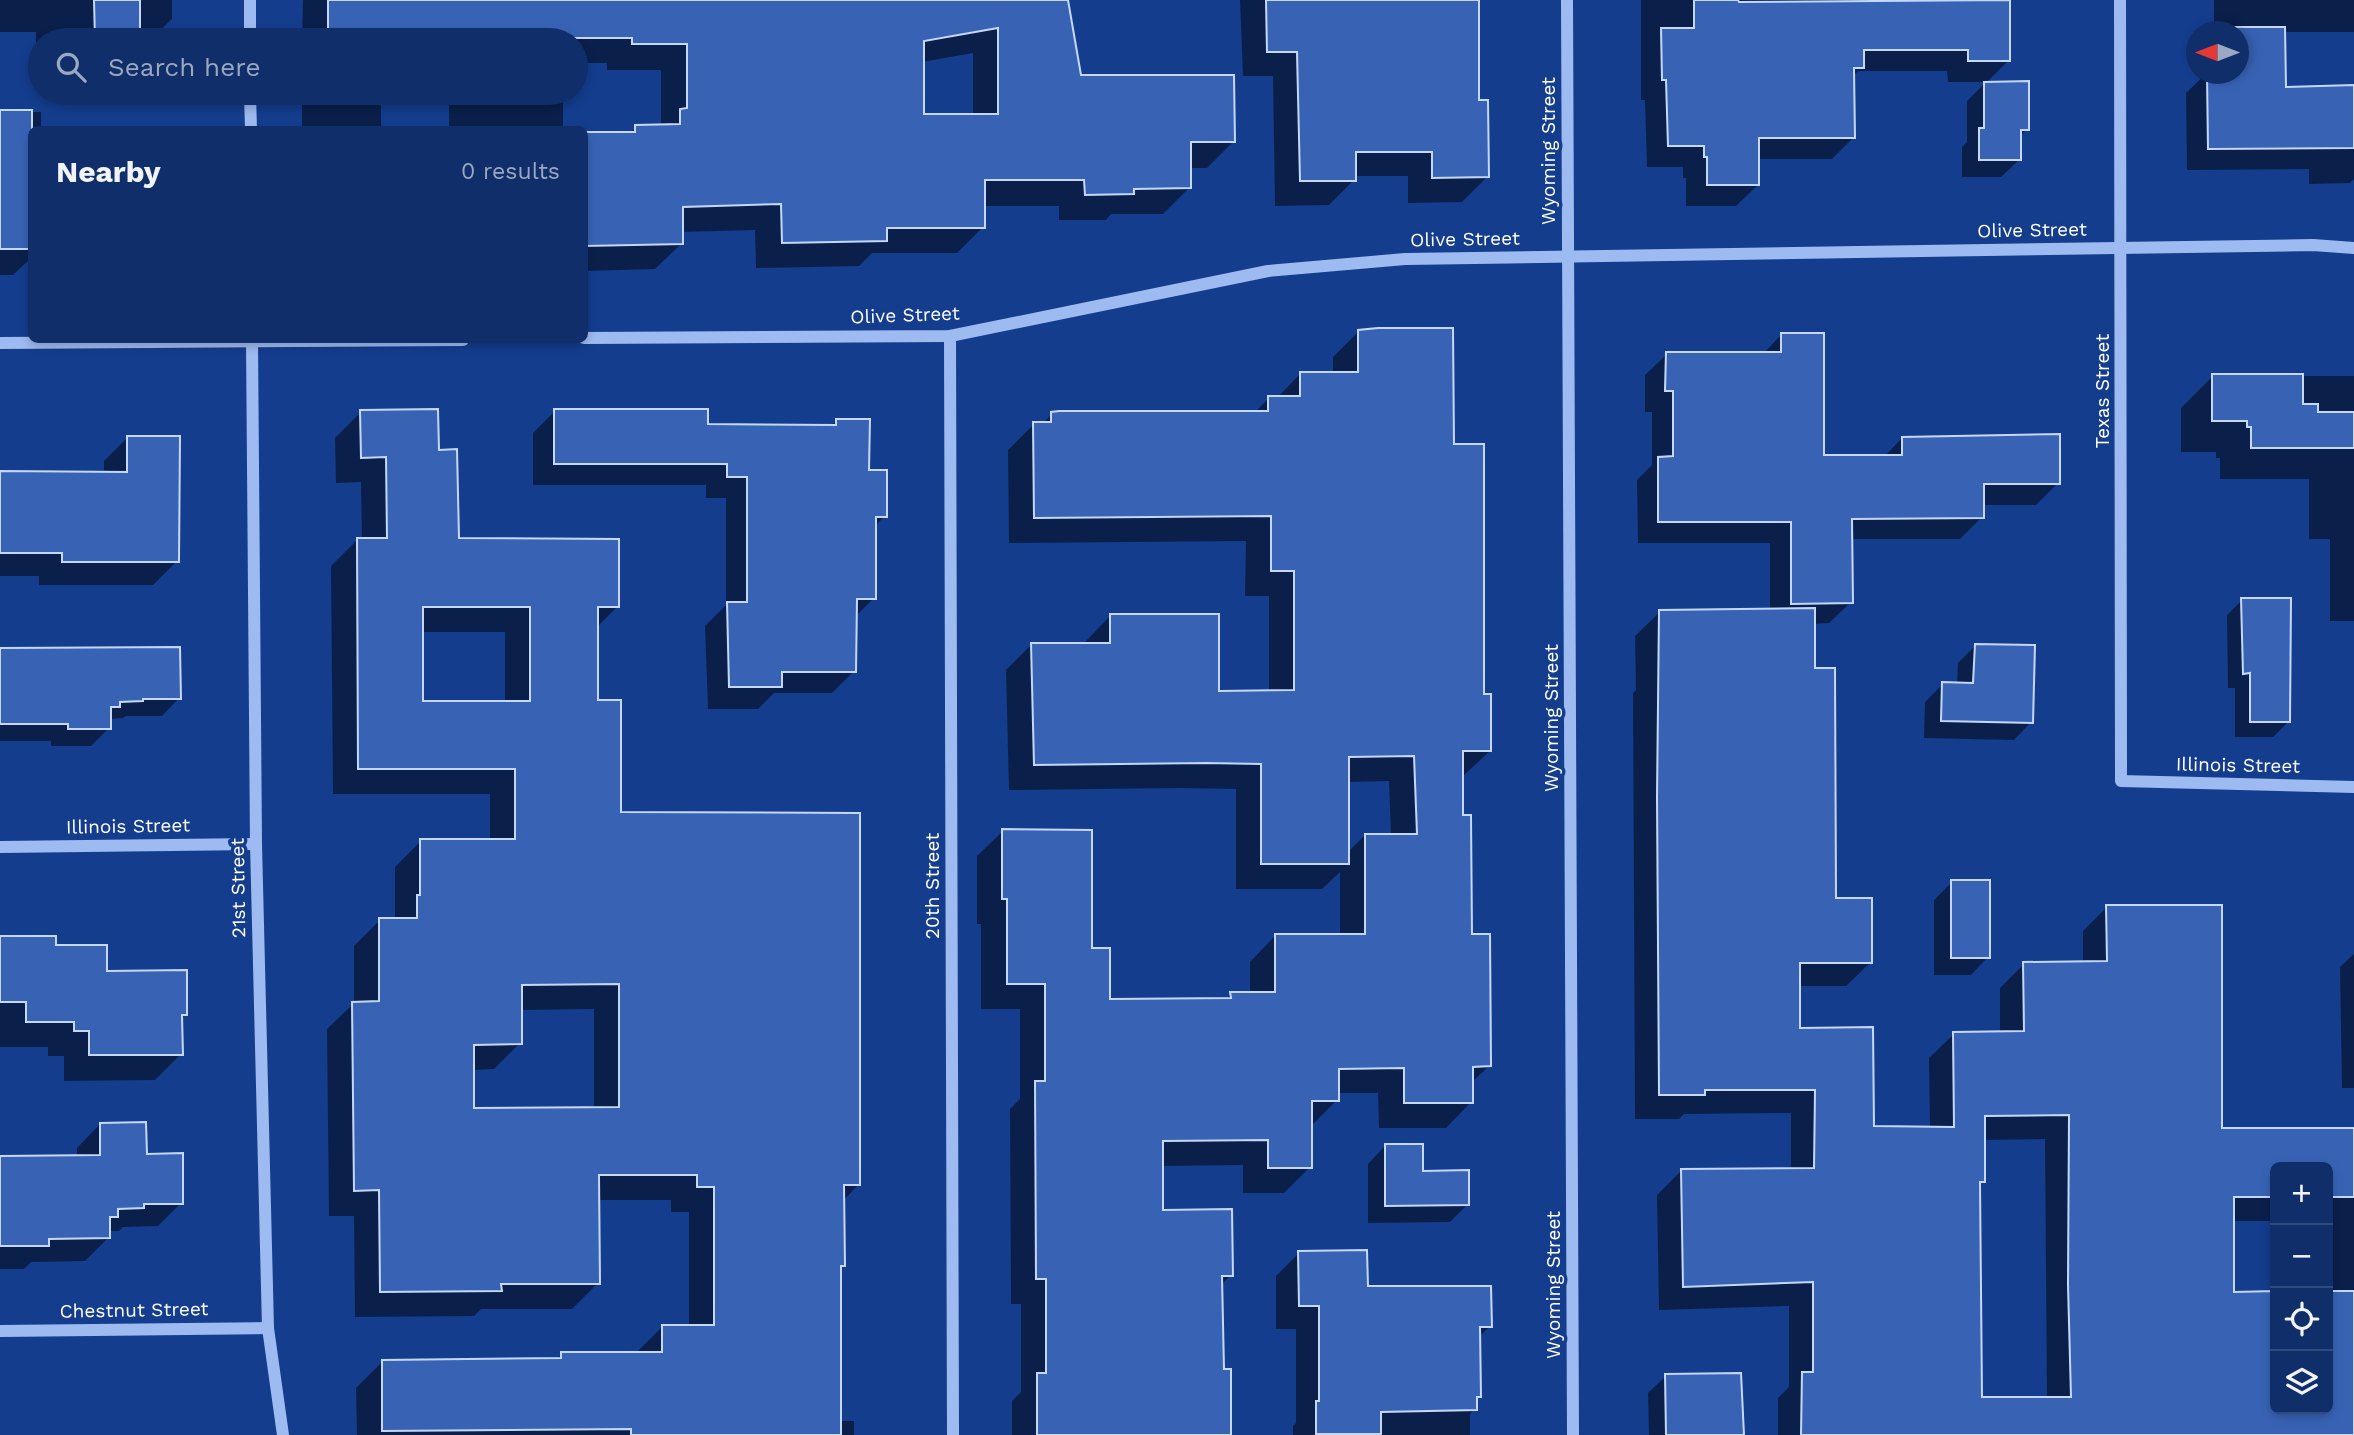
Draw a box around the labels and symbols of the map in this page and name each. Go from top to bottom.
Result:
north arrow [2186,21,2249,84]
street label: Wyoming Street [1537,77,1560,225]
street label: Olive Street [1977,218,2087,242]
street label: Olive Street [1410,227,1520,251]
street label: Olive Street [850,302,960,328]
street label: Texas Street [2091,334,2114,448]
street label: Wyoming Street [1540,644,1563,792]
street label: Illinois Street [2176,752,2300,778]
street label: Illinois Street [66,813,190,839]
street label: 20th Street [921,833,944,939]
street label: 21st Street [226,838,250,938]
street label: Wyoming Street [1542,1211,1565,1359]
street label: Chestnut Street [59,1297,209,1323]

